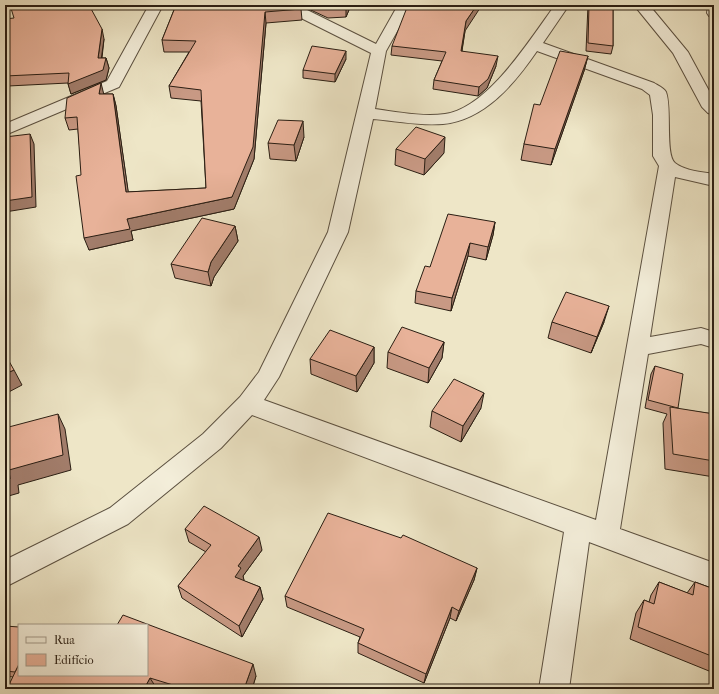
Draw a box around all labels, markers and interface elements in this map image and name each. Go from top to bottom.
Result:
legend [18,624,148,676]
text: Rua [54,633,75,647]
text: Edifício [54,653,94,667]

